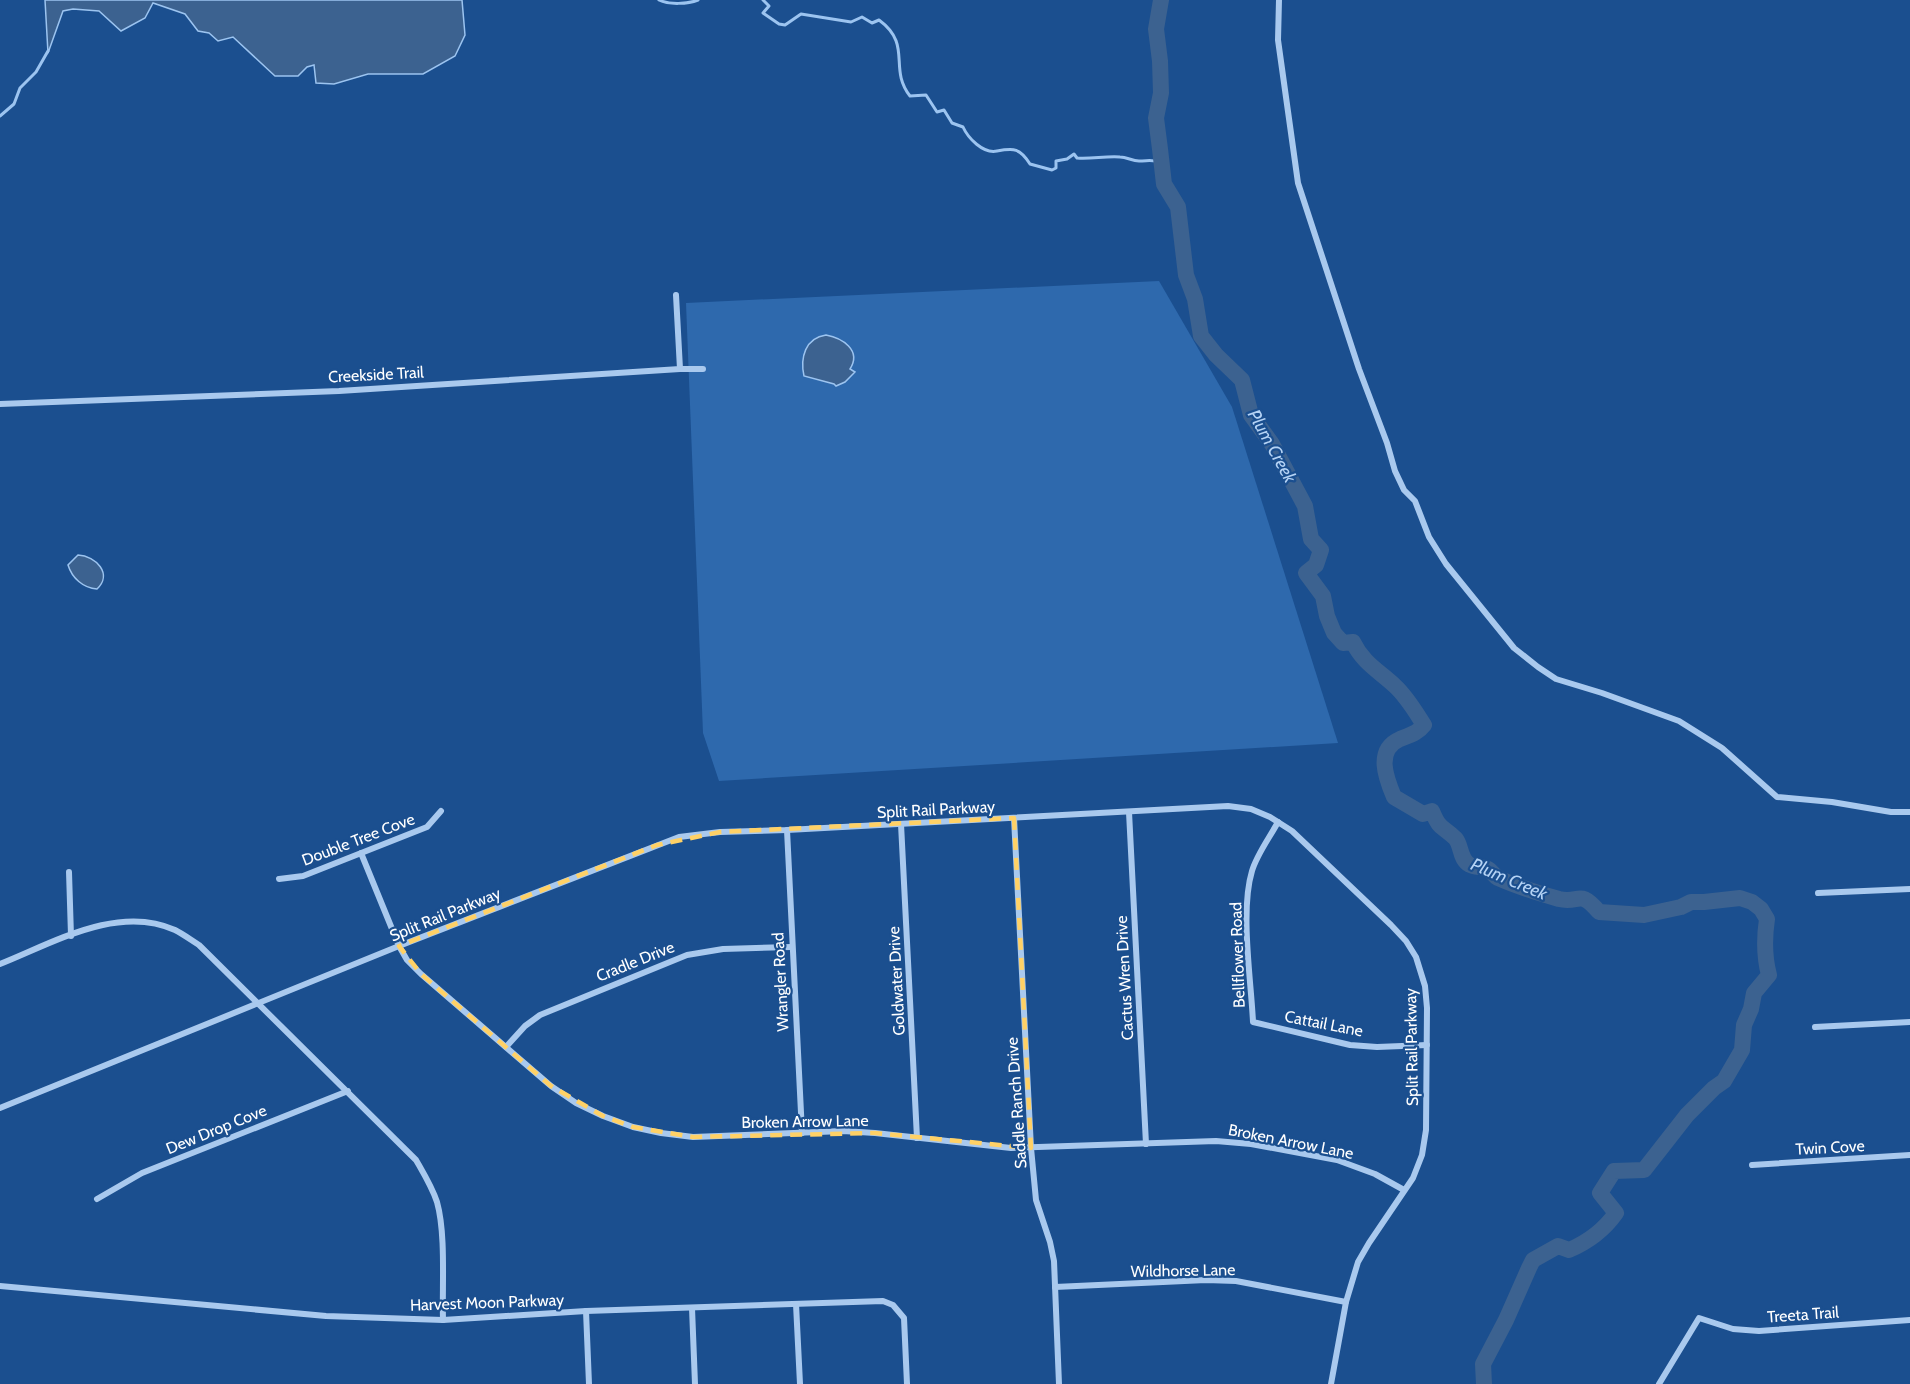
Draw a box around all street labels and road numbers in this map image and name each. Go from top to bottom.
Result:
street label: Creekside Trail [328,362,425,386]
street label: Split Rail Parkway [877,797,996,822]
street label: Double Tree Cove [299,809,417,870]
street label: Split Rail Parkway [387,884,504,945]
street label: Bellflower Road [1226,902,1249,1008]
street label: Cactus Wren Drive [1112,915,1137,1041]
street label: Goldwater Drive [884,926,909,1036]
street label: Wrangler Road [768,932,793,1032]
street label: Cradle Drive [593,937,677,986]
street label: Split Rail Parkway [1401,988,1422,1106]
street label: Cattail Lane [1283,1007,1365,1040]
street label: Saddle Ranch Drive [1002,1037,1031,1169]
street label: Dew Drop Cove [163,1101,269,1158]
street label: Broken Arrow Lane [741,1111,869,1132]
street label: Broken Arrow Lane [1227,1120,1355,1163]
street label: Twin Cove [1795,1136,1865,1159]
street label: Wildhorse Lane [1130,1260,1236,1281]
street label: Harvest Moon Parkway [410,1290,564,1315]
street label: Treeta Trail [1766,1302,1840,1326]

